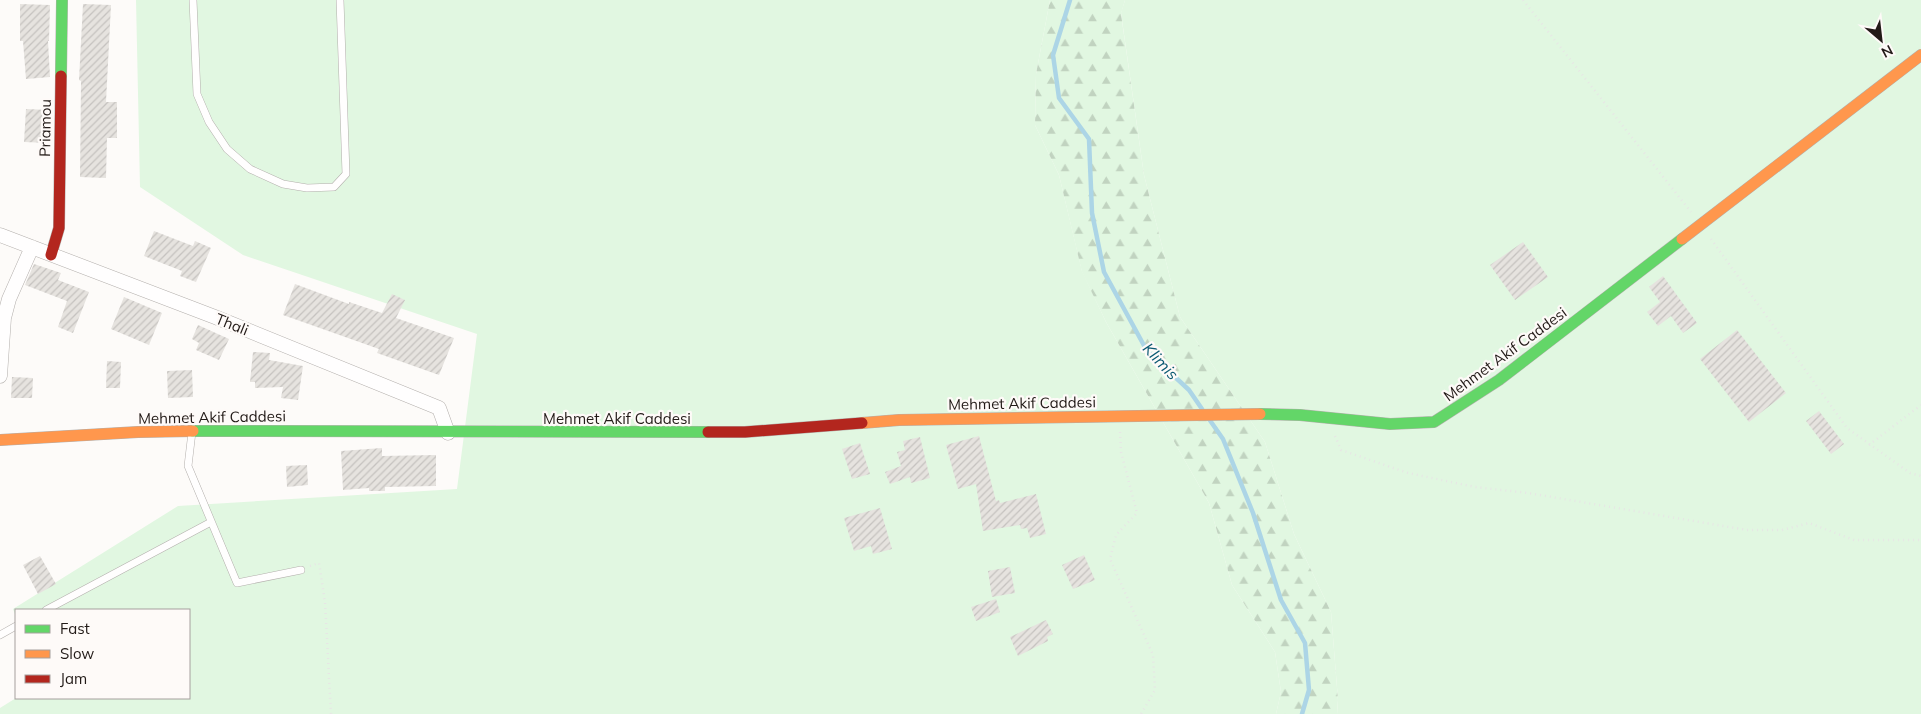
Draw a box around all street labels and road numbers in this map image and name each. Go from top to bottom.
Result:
street label: Priamou [35,99,55,157]
street label: Mehmet Akif Caddesi [1440,303,1570,405]
street label: Thali [213,309,251,339]
street label: Mehmet Akif Caddesi [948,392,1096,414]
street label: Mehmet Akif Caddesi [138,406,286,428]
street label: Mehmet Akif Caddesi [543,409,691,428]

